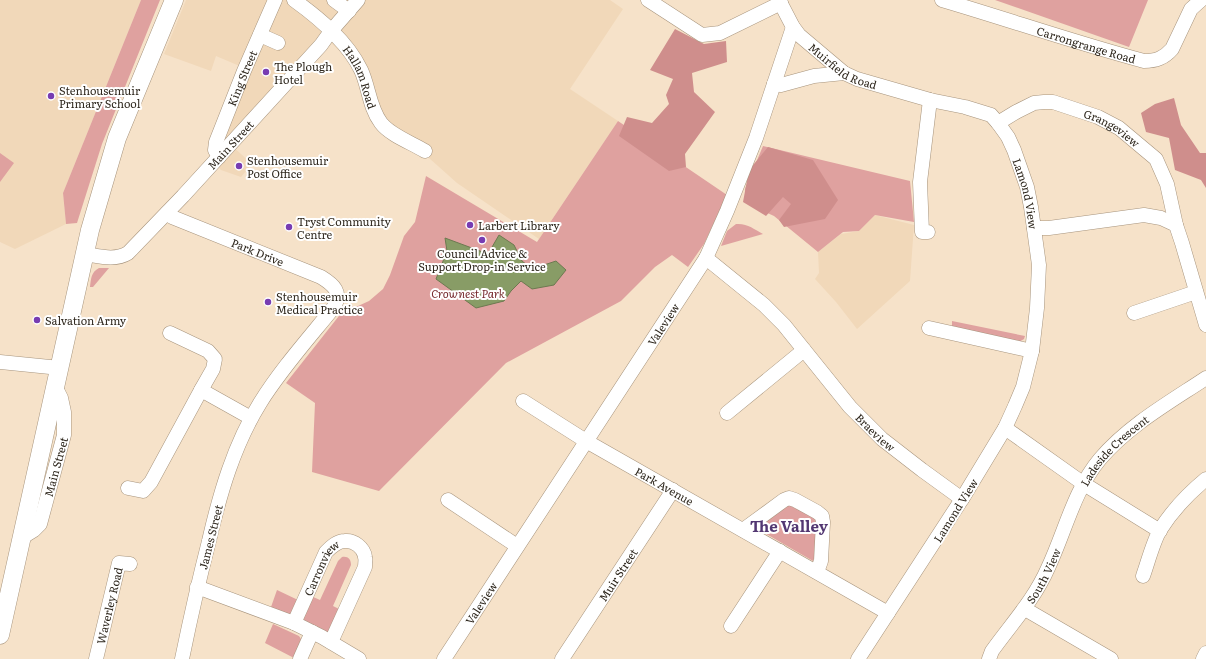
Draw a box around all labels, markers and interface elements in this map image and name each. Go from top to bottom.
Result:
street label: Carrongrange Road [1035,22,1138,67]
street label: Muirfield Road [806,39,879,92]
street label: Hallam Road [340,42,381,111]
street label: King Street [223,47,260,108]
place label: The Plough Hotel [274,58,332,87]
marker: The Plough Hotel [261,67,271,77]
place label: Stenhousemuir Primary School [59,82,141,111]
marker: Stenhousemuir Primary School [46,91,56,101]
street label: Grangeview [1082,105,1144,151]
street label: Main Street [203,116,257,173]
place label: Stenhousemuir Post Office [247,152,329,181]
street label: Lamond View [1009,156,1042,230]
marker: Stenhousemuir Post Office [234,161,244,171]
place label: Tryst Community Centre [297,213,392,242]
place label: Larbert Library [478,217,560,233]
marker: Larbert Library [465,220,475,230]
marker: Tryst Community Centre [284,222,294,232]
street label: Park Drive [229,234,287,269]
marker: Council Advice & Support Drop-in Service [477,235,487,245]
place label: Council Advice & Support Drop-in Service [418,245,546,274]
park label: Crownest Park [431,285,505,301]
place label: Stenhousemuir Medical Practice [276,288,363,317]
marker: Stenhousemuir Medical Practice [263,297,273,307]
street label: Valeview [643,299,683,348]
place label: Salvation Army [45,312,127,328]
marker: Salvation Army [32,315,42,325]
street label: Braeview [852,409,899,455]
street label: Ladeside Crescent [1076,410,1152,489]
street label: Main Street [40,435,71,499]
street label: Park Avenue [632,463,697,509]
street label: Lamond View [929,475,981,545]
street label: James Street [194,502,226,571]
district label: The Valley [750,514,829,537]
street label: Carronview [299,535,343,598]
street label: Muir Street [594,545,641,604]
street label: South View [1022,545,1064,606]
street label: Waverley Road [92,565,126,646]
street label: Valeview [461,578,501,627]

